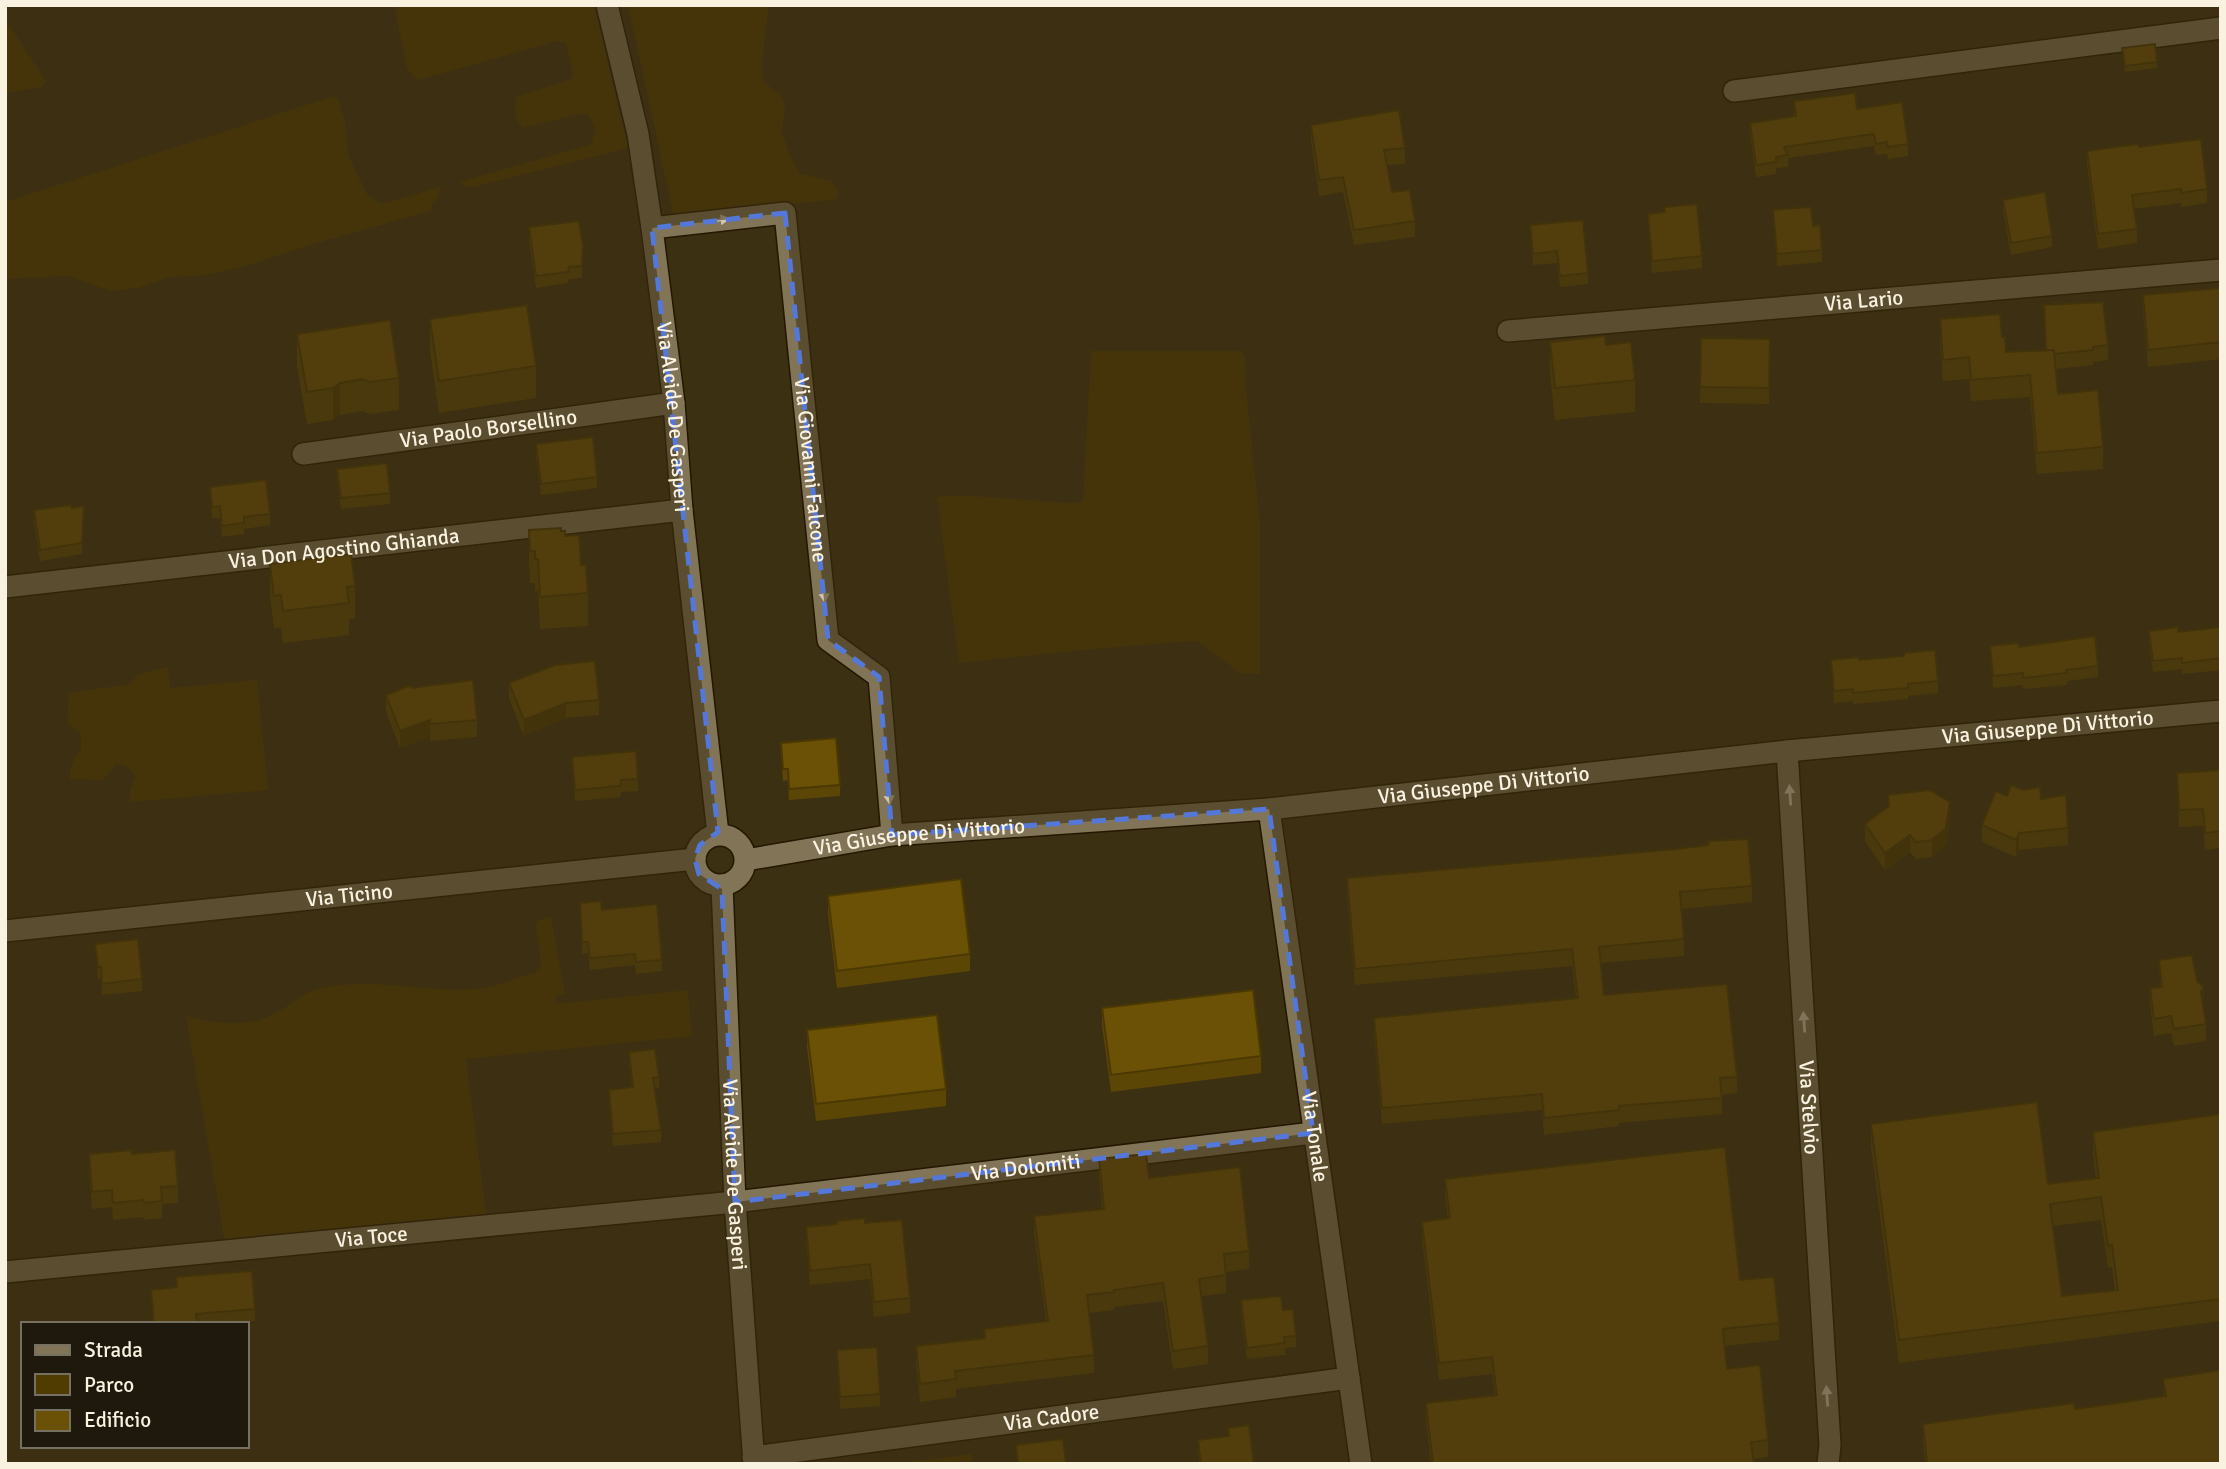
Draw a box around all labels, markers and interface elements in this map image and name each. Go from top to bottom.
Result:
one-way arrow [709,215,731,226]
street label: Via Lario [1823,284,1904,317]
street label: Via Alcide De Gasperi [651,320,695,513]
street label: Via Giovanni Falcone [789,376,833,564]
street label: Via Paolo Borsellino [398,403,579,454]
street label: Via Don Agostino Ghianda [227,522,461,575]
one-way arrow [818,581,829,603]
street label: Via Giuseppe Di Vittorio [1941,704,2155,750]
street label: Via Giuseppe Di Vittorio [1377,760,1591,810]
one-way arrow [884,783,895,805]
one-way arrow [1784,784,1795,806]
street label: Via Giuseppe Di Vittorio [811,813,1026,861]
street label: Via Ticino [304,878,394,913]
one-way arrow [1798,1011,1809,1033]
street label: Via Stelvio [1793,1059,1825,1155]
street label: Via Alcide De Gasperi [717,1079,753,1271]
street label: Via Tonale [1296,1090,1334,1184]
street label: Via Dolomiti [969,1148,1082,1187]
street label: Via Toce [334,1220,409,1253]
legend [21,1322,248,1448]
text: Strada [84,1337,143,1363]
text: Parco [84,1372,134,1398]
one-way arrow [1821,1385,1832,1407]
street label: Via Cadore [1002,1398,1101,1437]
text: Edificio [84,1407,151,1433]

